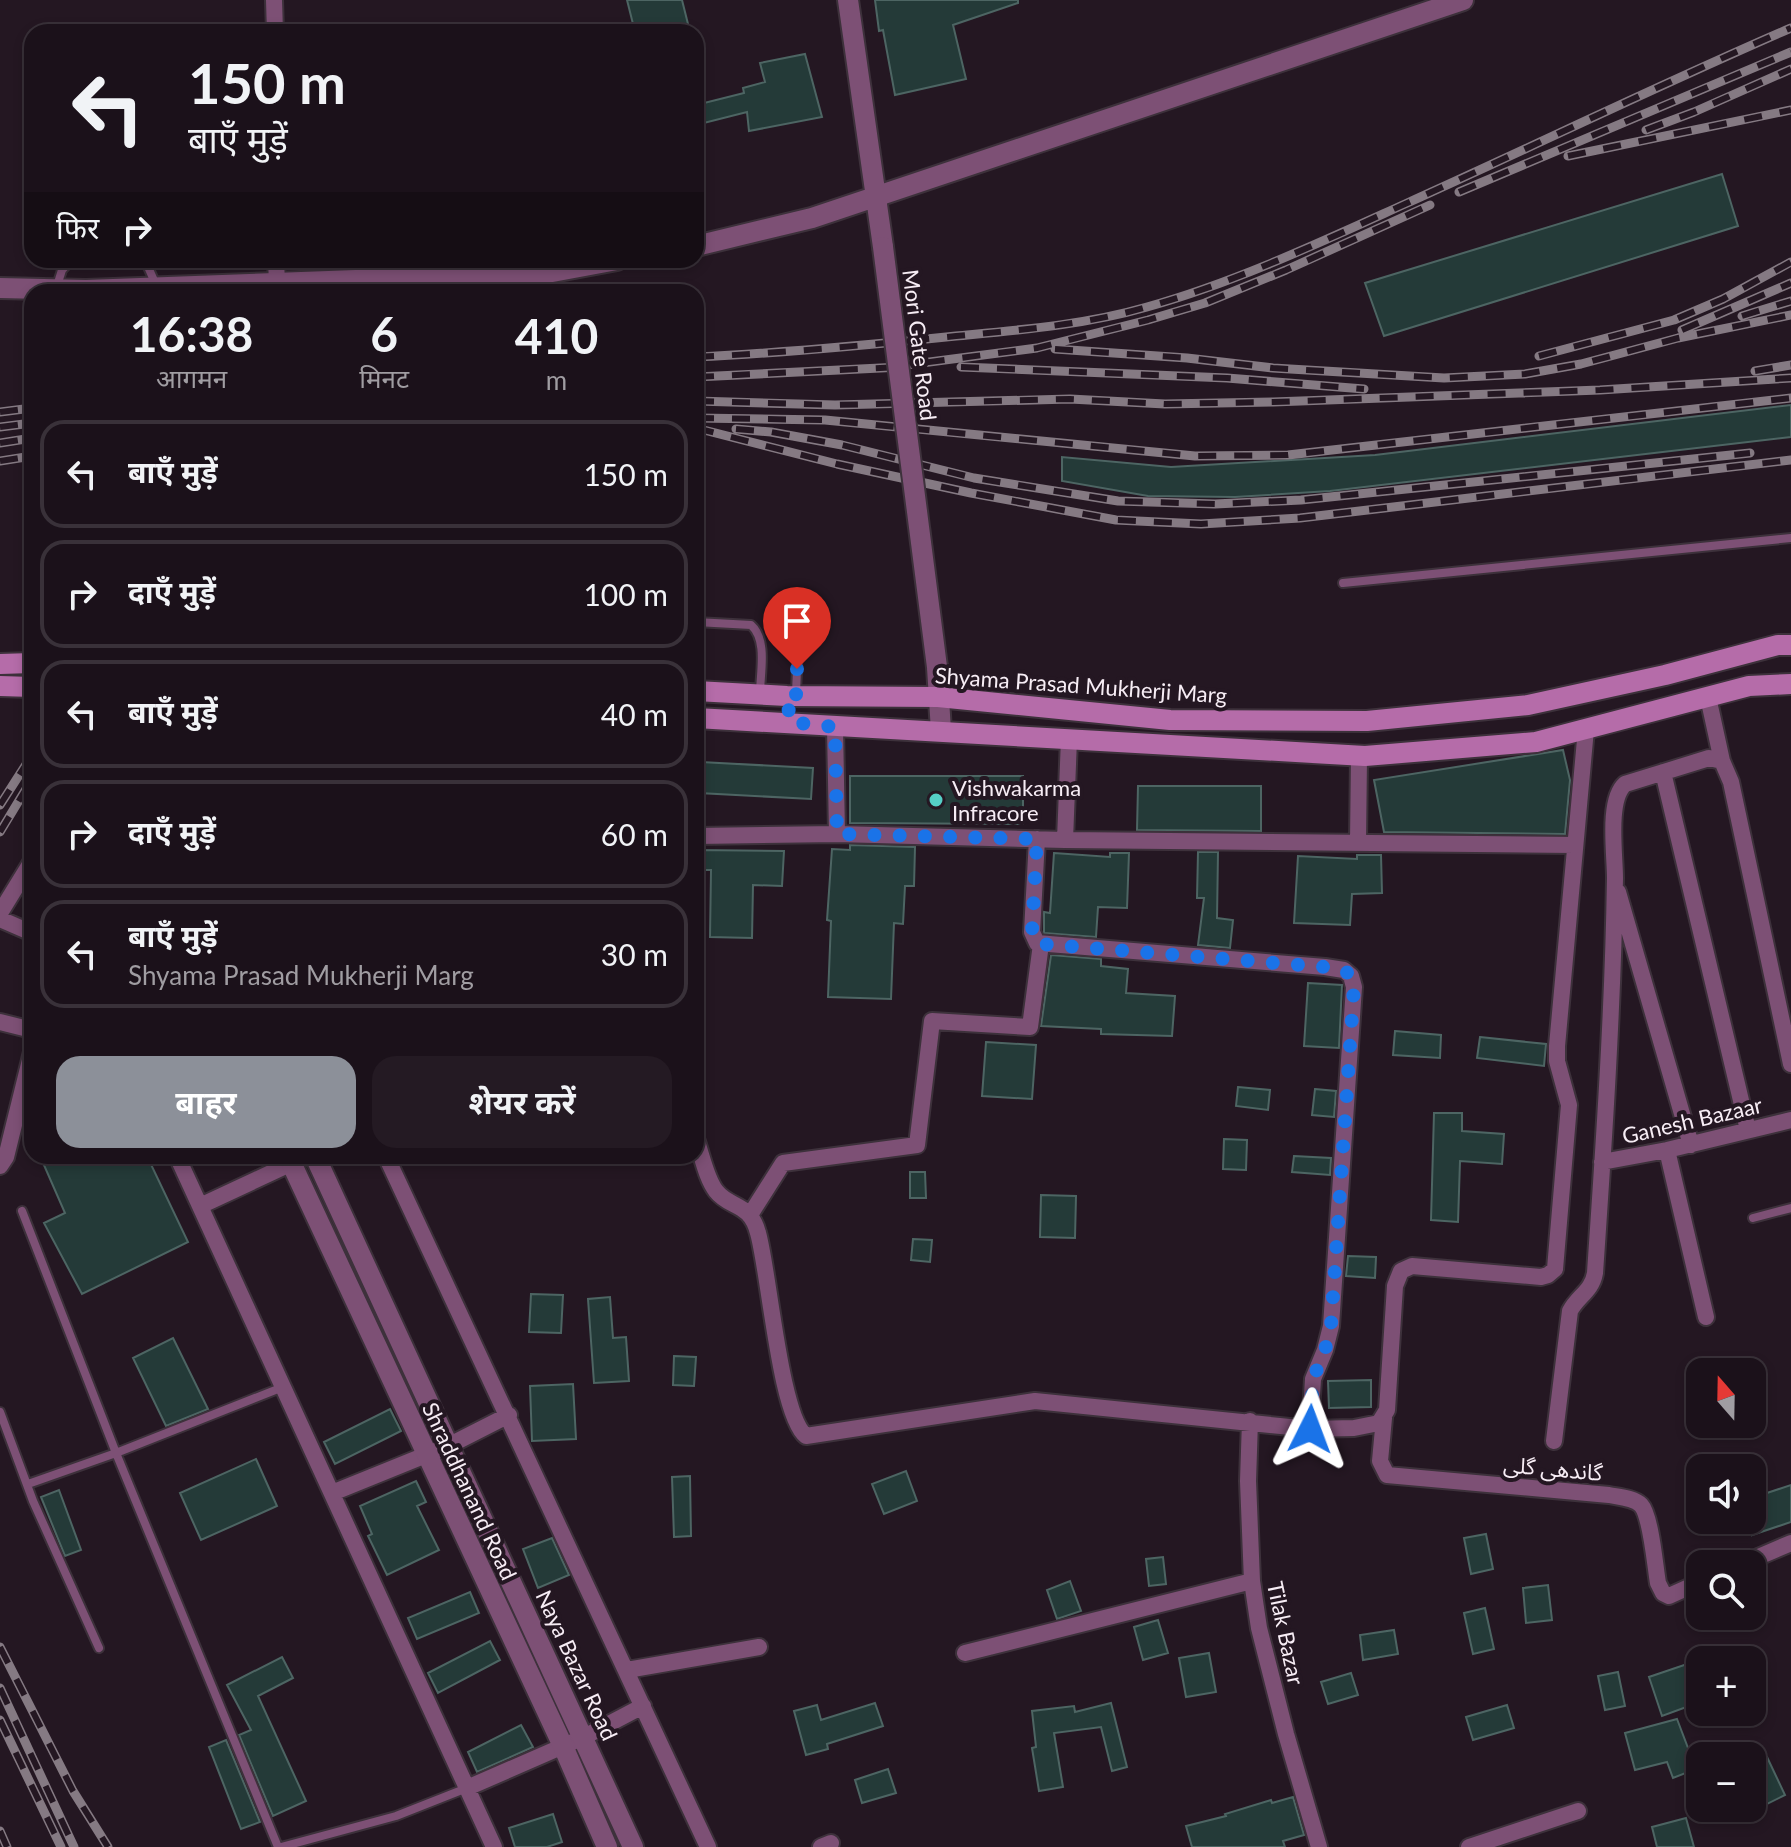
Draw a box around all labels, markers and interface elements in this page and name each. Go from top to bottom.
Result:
text: 150 m [188,49,346,116]
icon: left [56,56,160,160]
text: बाएँ मुड़ें [188,117,288,161]
icon: right [115,208,159,252]
text: फिर [56,209,99,245]
street label: Mori Gate Road [897,268,943,422]
text: 16:38 [130,305,253,362]
text: 6 [370,305,398,362]
text: 410 [515,307,598,364]
text: आगमन [156,362,227,394]
text: मिनट [359,362,409,394]
text: m [546,364,567,396]
icon: left [60,452,104,496]
text: बाएँ मुड़ें [128,453,218,489]
text: 150 m [583,456,668,492]
icon: right [60,572,104,616]
text: दाएँ मुड़ें [128,573,216,609]
text: 100 m [583,576,668,612]
pin [763,587,831,669]
icon: arrive [775,599,819,643]
street label: Shyama Prasad Mukherji Marg [934,661,1228,709]
icon: left [60,692,104,736]
text: बाएँ मुड़ें [128,693,218,729]
text: 40 m [601,696,668,732]
place label: Vishwakarma Infracore [952,774,1081,826]
marker: Vishwakarma Infracore [927,791,945,809]
icon: right [60,812,104,856]
text: दाएँ मुड़ें [128,813,216,849]
text: 60 m [601,816,668,852]
text: बाएँ मुड़ें [128,917,218,953]
icon: left [60,932,104,976]
text: 30 m [601,936,668,972]
text: Shyama Prasad Mukherji Marg [128,959,474,991]
button: बाहर [56,1056,356,1148]
button: शेयर करें [372,1056,672,1148]
street label: Ganesh Bazaar [1619,1091,1765,1149]
north arrow [1686,1358,1766,1438]
map controls [1686,1358,1766,1822]
position arrow [1268,1387,1352,1471]
street label: Shraddhanand Road [417,1398,523,1584]
street label: گاندھی گلی [1502,1450,1605,1486]
button: sound [1686,1454,1766,1534]
button: search [1686,1550,1766,1630]
street label: Tilak Bazar [1262,1579,1310,1687]
street label: Naya Bazar Road [530,1586,624,1744]
button: + [1686,1646,1766,1726]
button: − [1686,1742,1766,1822]

